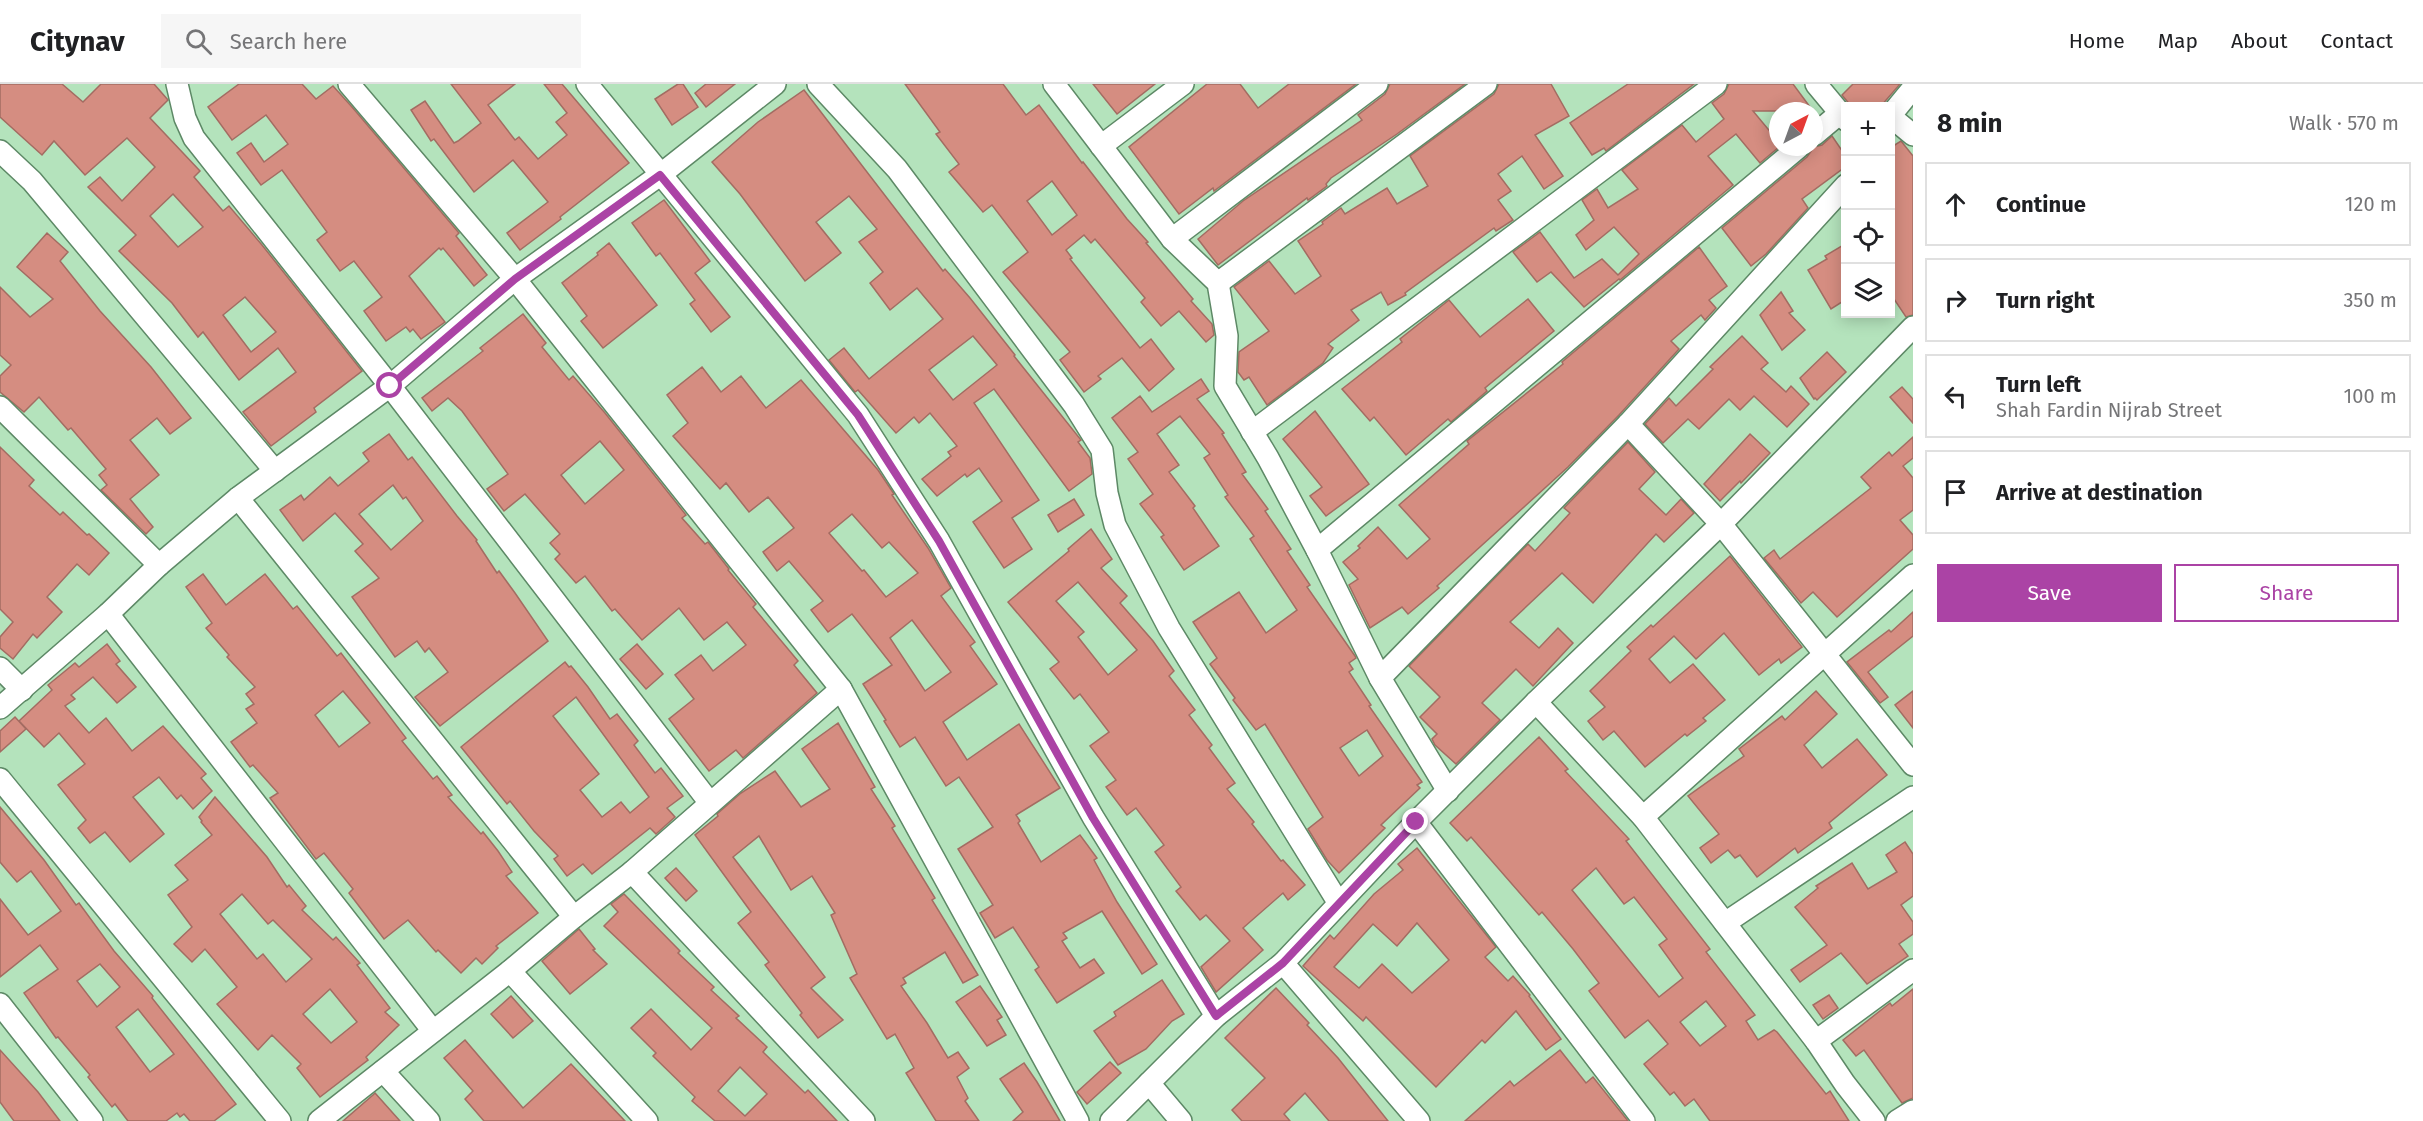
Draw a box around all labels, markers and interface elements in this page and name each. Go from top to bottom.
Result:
search box [161,14,581,68]
text: Citynav [30,25,125,58]
icon: search [182,25,215,58]
text: Search here [230,28,347,55]
text: Home [2069,28,2125,54]
text: Map [2158,28,2198,54]
text: About [2231,28,2288,54]
text: Contact [2321,28,2393,54]
north arrow [1769,102,1823,156]
map controls [1841,102,1895,318]
button: + [1841,102,1895,156]
text: 8 min [1937,108,2003,139]
text: Walk · 570 m [2289,111,2399,135]
button: − [1841,156,1895,210]
icon: ahead [1939,188,1972,221]
text: Continue [1996,191,2086,218]
text: 120 m [2345,192,2397,216]
button: locate [1841,210,1895,264]
button: layers [1841,264,1895,318]
icon: right [1939,284,1972,317]
text: Turn right [1996,287,2095,314]
text: 350 m [2343,288,2397,312]
text: Turn left [1996,371,2081,398]
route start [376,372,402,398]
icon: left [1939,380,1972,413]
text: 100 m [2344,384,2397,408]
text: Shah Fardin Nijrab Street [1996,398,2222,422]
icon: arrive [1939,476,1972,509]
text: Arrive at destination [1996,479,2203,506]
button: Save [1937,564,2162,622]
button: Share [2174,564,2399,622]
route end [1402,808,1428,834]

